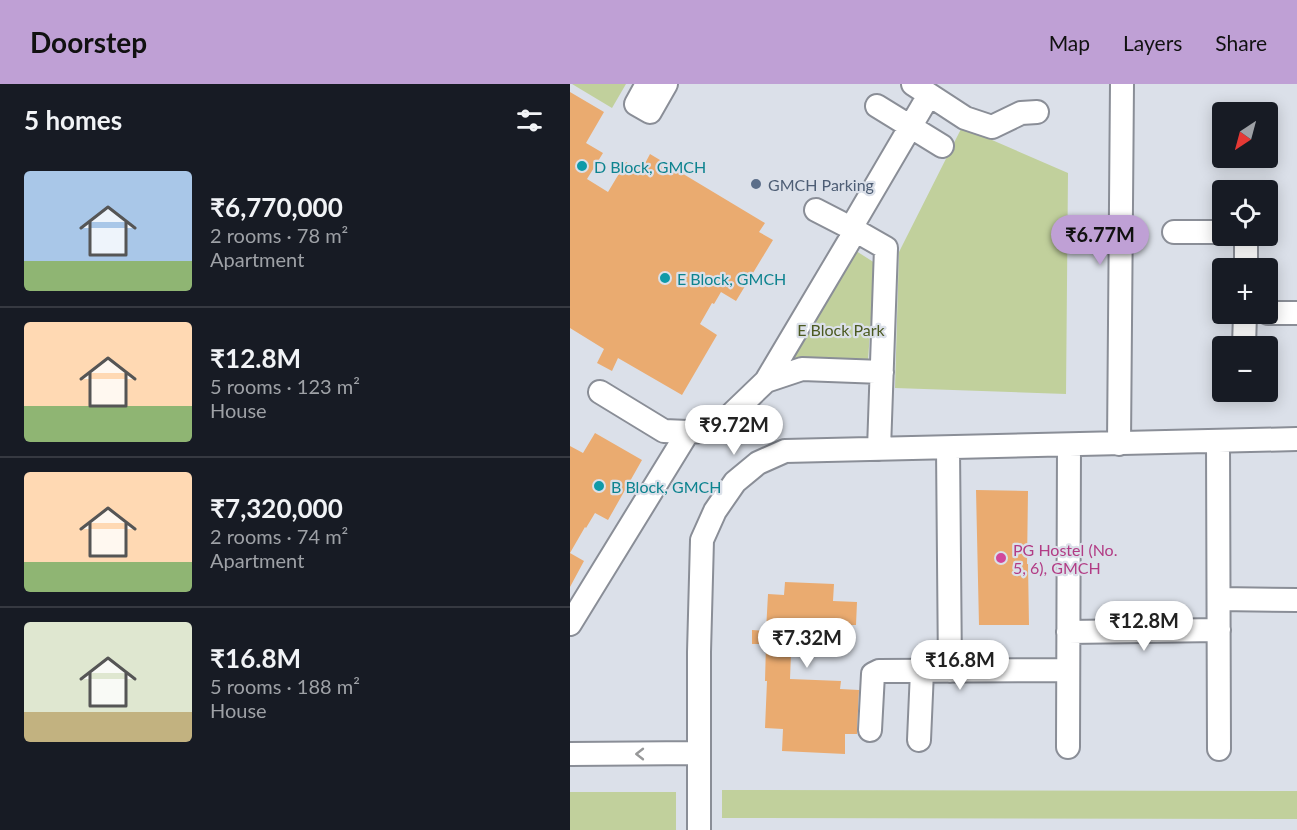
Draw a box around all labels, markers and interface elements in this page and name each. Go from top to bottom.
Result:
text: Doorstep [30,25,147,59]
text: Map [1049,30,1090,55]
text: Layers [1123,30,1182,55]
text: Share [1215,30,1267,55]
north arrow [1212,102,1278,168]
map controls [1212,102,1278,402]
text: 5 homes [24,104,122,136]
icon: filters [513,104,546,137]
place label: D Block, GMCH [594,157,706,176]
marker: D Block, GMCH [575,159,589,173]
place label: GMCH Parking [768,175,874,194]
marker: GMCH Parking [749,177,763,191]
button: locate [1212,180,1278,246]
text: ₹6,770,000 [210,191,343,223]
icon: home [72,195,144,267]
pin: ₹6.77M [1051,215,1149,266]
text: ₹6.77M [1065,222,1135,246]
text: 2 rooms · 78 m² [210,223,348,247]
text: Apartment [210,247,304,271]
button: + [1212,258,1278,324]
place label: E Block, GMCH [677,269,786,288]
marker: E Block, GMCH [658,271,672,285]
park label: E Block Park [797,320,886,339]
button: − [1212,336,1278,402]
text: ₹12.8M [210,342,301,374]
icon: home [72,346,144,418]
text: 5 rooms · 123 m² [210,374,360,398]
text: House [210,398,267,422]
pin: ₹9.72M [685,405,783,456]
text: ₹9.72M [699,412,769,436]
place label: B Block, GMCH [611,477,721,496]
marker: B Block, GMCH [592,479,606,493]
text: ₹7,320,000 [210,492,343,524]
icon: home [72,496,144,568]
text: 2 rooms · 74 m² [210,524,348,548]
place label: PG Hostel (No. 5, 6), GMCH [1013,540,1117,577]
text: Apartment [210,548,304,572]
marker: PG Hostel (No. 5, 6), GMCH [994,551,1008,565]
pin: ₹12.8M [1095,601,1193,652]
text: ₹12.8M [1109,608,1179,632]
pin: ₹7.32M [758,618,856,669]
text: ₹7.32M [772,625,842,649]
pin: ₹16.8M [911,640,1009,691]
text: ₹16.8M [210,642,301,674]
icon: home [72,646,144,718]
text: ₹16.8M [925,647,995,671]
text: 5 rooms · 188 m² [210,674,360,698]
text: House [210,698,267,722]
one-way arrow [636,748,645,760]

